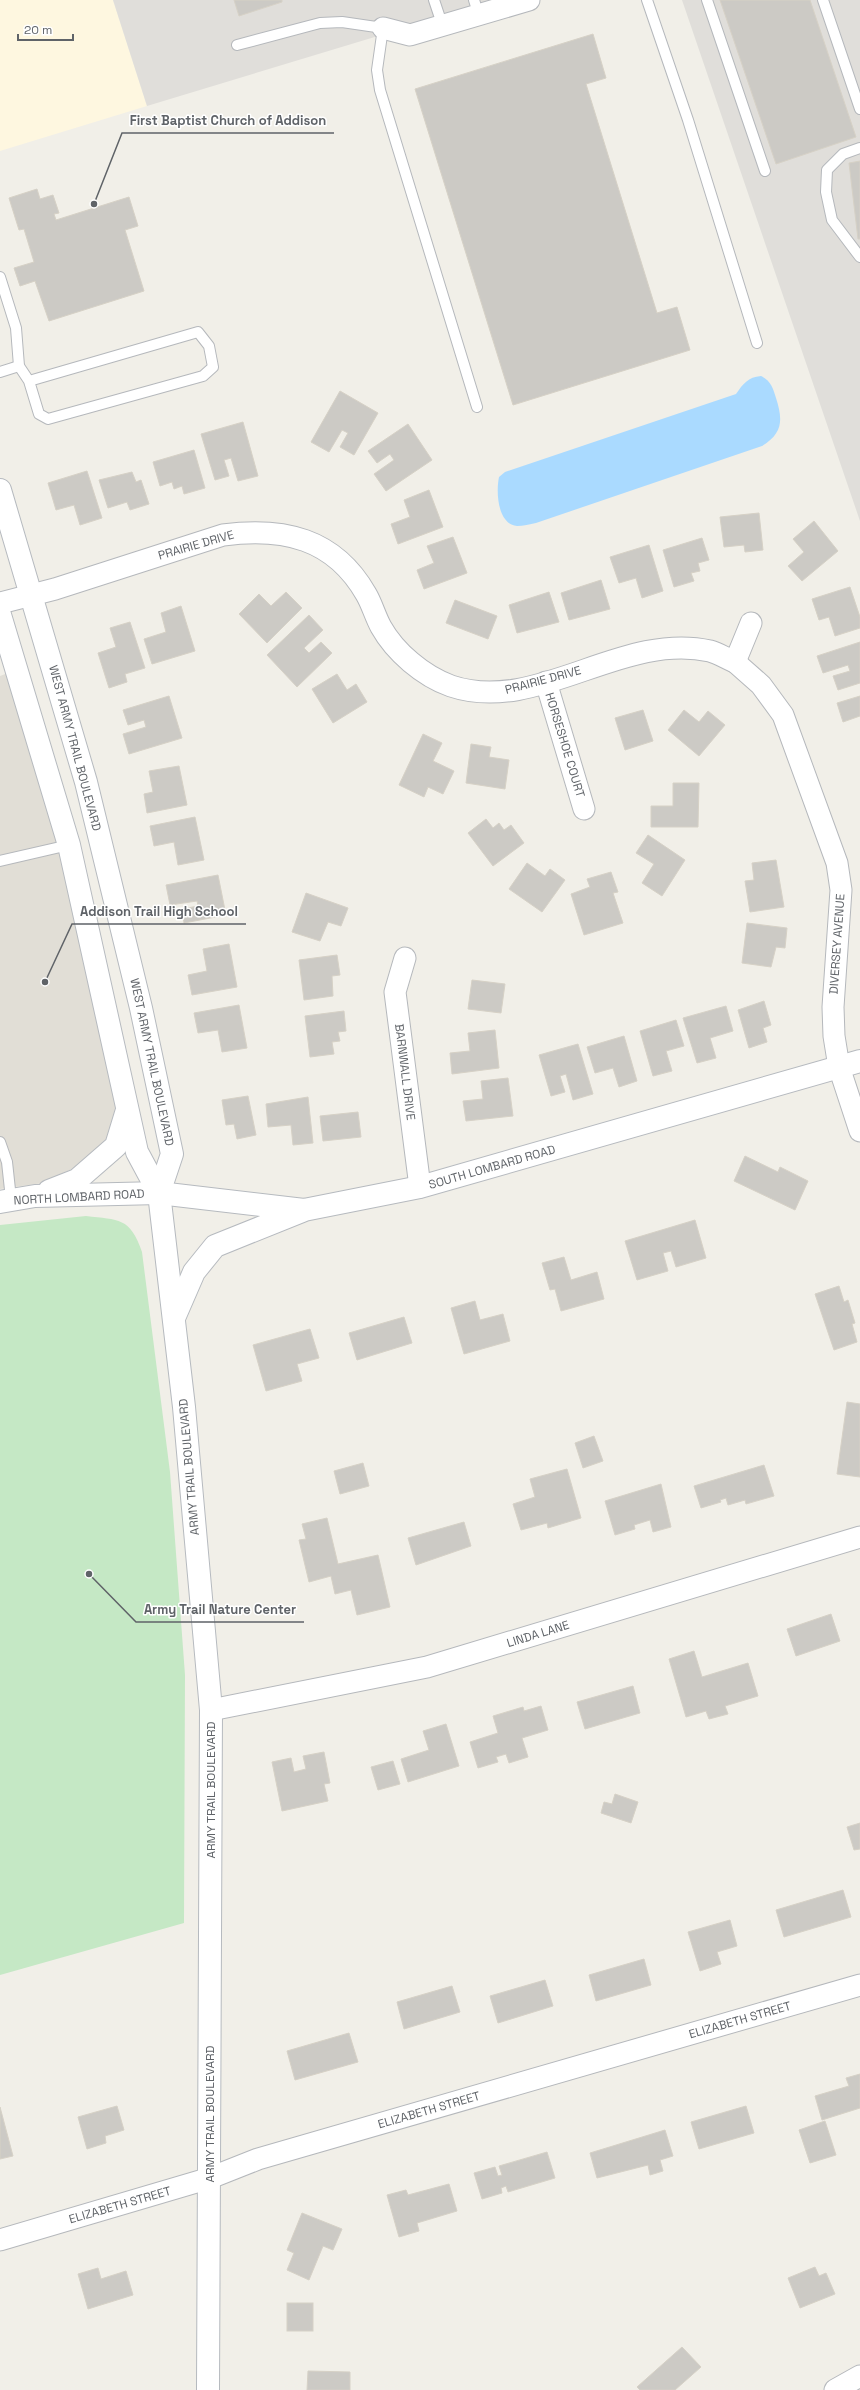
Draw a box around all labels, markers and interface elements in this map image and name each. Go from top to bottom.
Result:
scale bar [18,16,73,42]
text: 20 m [24,22,52,38]
callout: First Baptist Church of Addison [122,108,334,133]
text: First Baptist Church of Addison [130,112,326,129]
street label: PRAIRIE DRIVE [156,526,236,563]
street label: PRAIRIE DRIVE [503,662,583,698]
street label: WEST ARMY TRAIL BOULEVARD [45,663,105,833]
street label: HORSESHOE COURT [541,691,589,799]
street label: DIVERSEY AVENUE [826,893,849,995]
callout: Addison Trail High School [72,899,246,924]
text: Addison Trail High School [80,903,238,920]
street label: WEST ARMY TRAIL BOULEVARD [126,977,178,1147]
street label: BARNWALL DRIVE [391,1023,419,1121]
street label: SOUTH LOMBARD ROAD [427,1141,557,1193]
street label: NORTH LOMBARD ROAD [13,1186,145,1208]
street label: ARMY TRAIL BOULEVARD [175,1398,203,1536]
callout: Army Trail Nature Center [136,1597,304,1622]
text: Army Trail Nature Center [144,1601,296,1618]
street label: LINDA LANE [505,1617,571,1651]
street label: ARMY TRAIL BOULEVARD [203,1721,219,1859]
street label: ELIZABETH STREET [687,1998,793,2042]
street label: ARMY TRAIL BOULEVARD [202,2045,218,2183]
street label: ELIZABETH STREET [376,2088,482,2132]
street label: ELIZABETH STREET [67,2183,173,2227]

